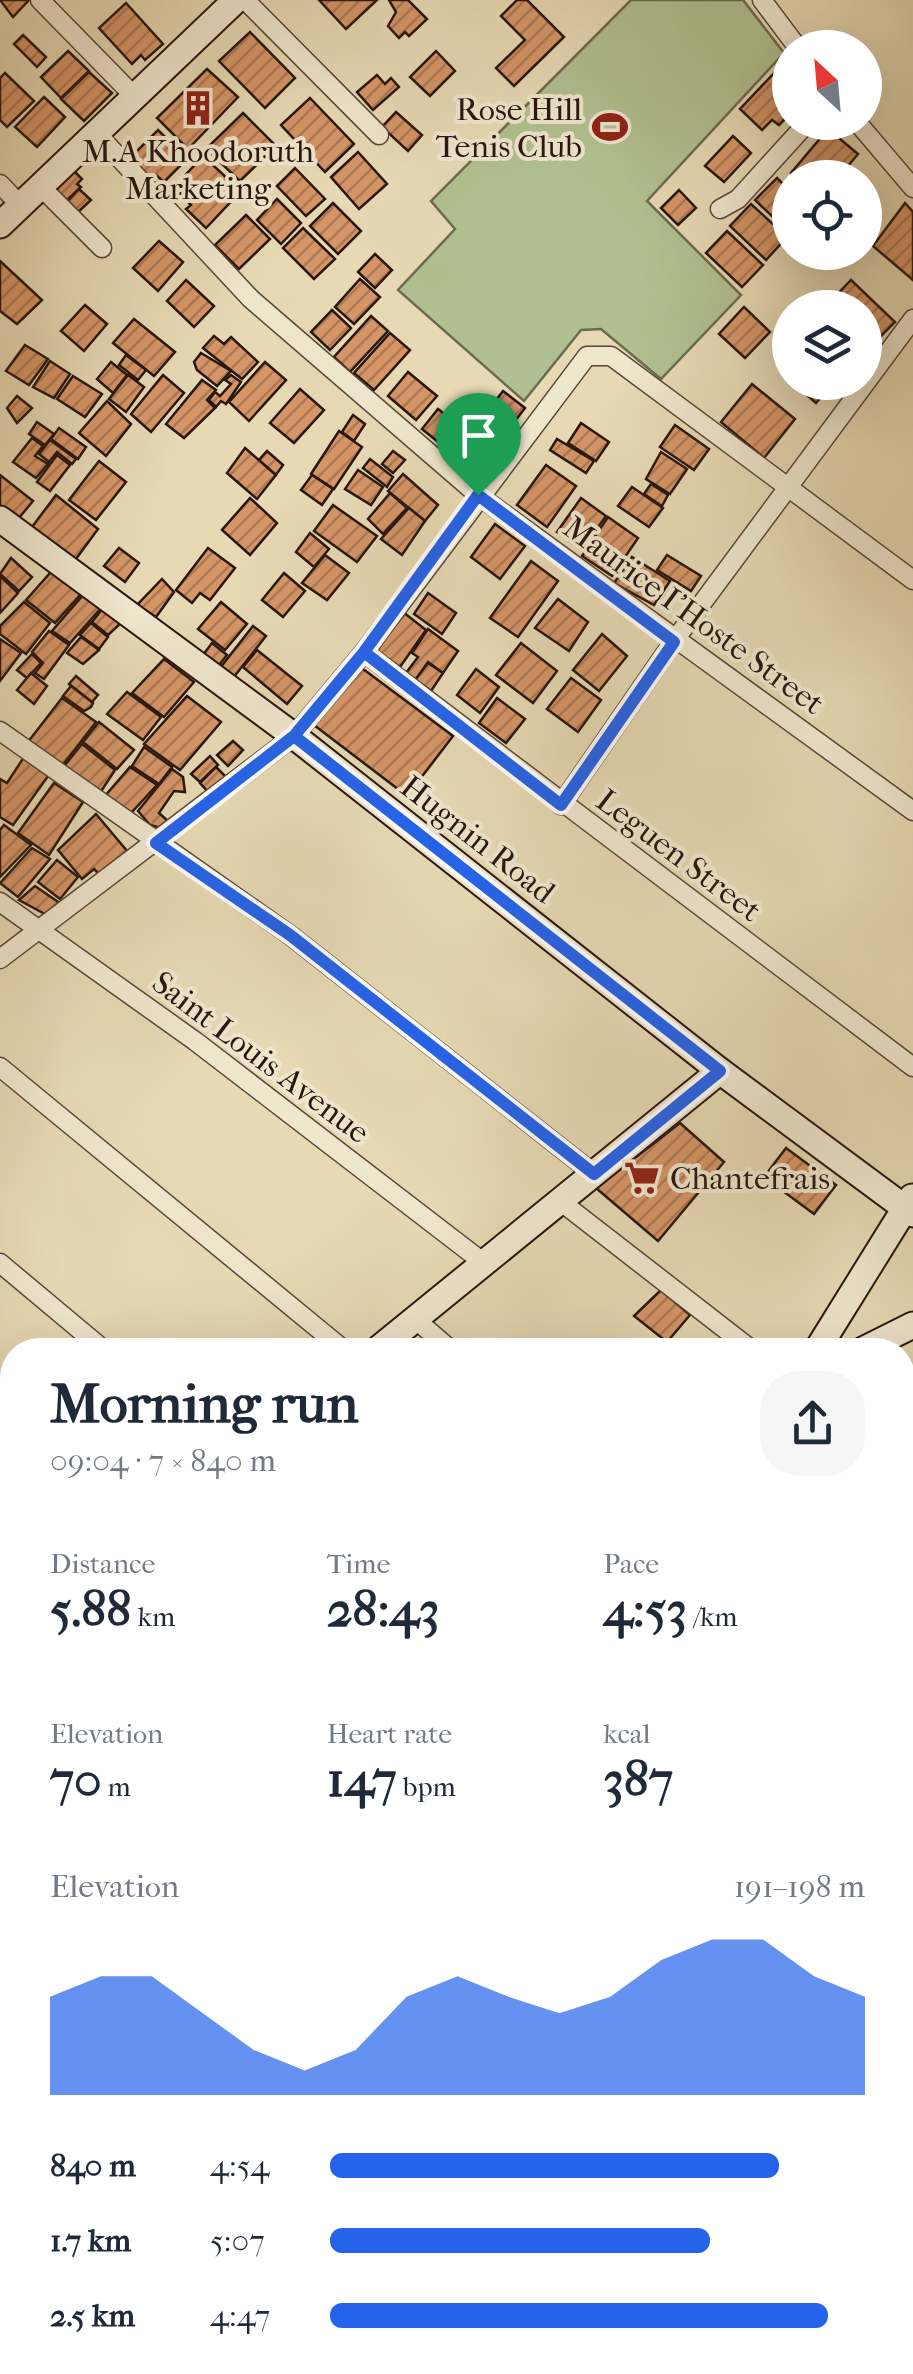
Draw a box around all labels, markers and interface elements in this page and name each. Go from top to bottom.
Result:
north arrow [772,30,882,140]
map controls [772,30,882,400]
building icon: M.A Khoodoruth Marketing [179,89,217,127]
place label: Rose Hill Tenis Club [436,91,582,165]
sports icon: Rose Hill Tenis Club [591,108,629,146]
place label: M.A Khoodoruth Marketing [82,133,314,207]
button: locate [772,160,882,270]
button: layers [772,290,882,400]
pin [436,393,521,496]
icon: arrive [451,408,506,463]
street label: Maurice I'Hoste Street [556,509,831,723]
street label: Hugnin Road [393,768,562,911]
street label: Leguen Street [589,781,769,930]
street label: Saint Louis Avenue [145,964,377,1151]
supermarket icon: Chantefrais [623,1159,661,1197]
place label: Chantefrais [670,1160,830,1197]
button: share [760,1371,865,1476]
text: Morning run [50,1372,358,1436]
text: 09:04 · 7 × 840 m [50,1442,276,1479]
text: Distance [50,1547,155,1580]
text: Time [327,1547,390,1580]
text: Pace [603,1547,659,1580]
text: 5.88 [50,1580,131,1639]
text: 28:43 [327,1580,440,1639]
text: 4:53 [603,1580,687,1639]
text: km [131,1600,175,1633]
text: /km [687,1600,738,1633]
text: Elevation [50,1717,163,1750]
text: Heart rate [327,1717,452,1750]
text: kcal [603,1717,650,1750]
text: 70 [50,1750,102,1809]
text: 147 [327,1750,397,1809]
text: 387 [603,1750,673,1809]
text: m [102,1770,131,1803]
text: bpm [397,1770,456,1803]
text: Elevation [50,1868,179,1905]
text: 191–198 m [734,1868,865,1905]
text: 840 m [50,2147,136,2184]
text: 4:54 [210,2147,269,2184]
text: 1.7 km [50,2222,131,2259]
text: 5:07 [210,2222,265,2259]
text: 2.5 km [50,2297,135,2334]
text: 4:47 [210,2297,270,2334]

